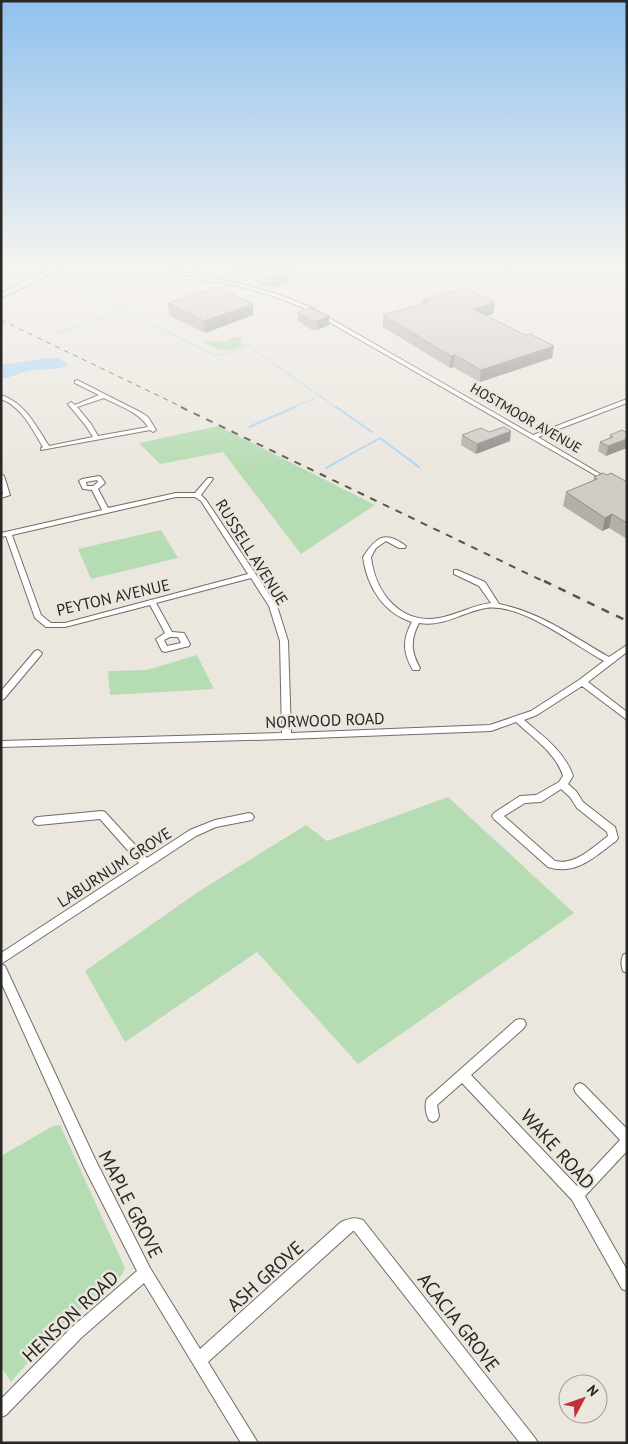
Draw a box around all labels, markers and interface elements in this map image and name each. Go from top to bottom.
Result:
street label: HOSTMOOR AVENUE [467,379,585,457]
street label: RUSSELL AVENUE [211,495,293,609]
street label: PEYTON AVENUE [54,574,172,620]
street label: NORWOOD ROAD [265,708,385,732]
street label: LABURNUM GROVE [53,823,175,911]
street label: WAKE ROAD [516,1104,600,1194]
street label: MAPLE GROVE [94,1146,168,1262]
street label: ASH GROVE [222,1235,308,1317]
street label: HENSON ROAD [17,1265,123,1367]
street label: ACACIA GROVE [413,1268,505,1376]
north arrow [558,1374,608,1424]
text: N [583,1381,603,1400]

